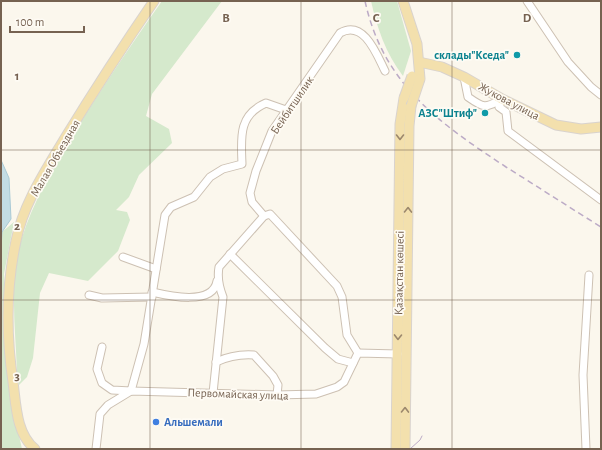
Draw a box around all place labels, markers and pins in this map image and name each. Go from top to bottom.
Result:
place label: склады"Кседа" [434,49,509,61]
marker: склады"Кседа" [512,50,522,60]
place label: АЗС"Штиф" [418,107,477,119]
marker: АЗС"Штиф" [480,108,490,118]
place label: Альшемали [164,416,223,428]
marker: Альшемали [151,417,161,427]

